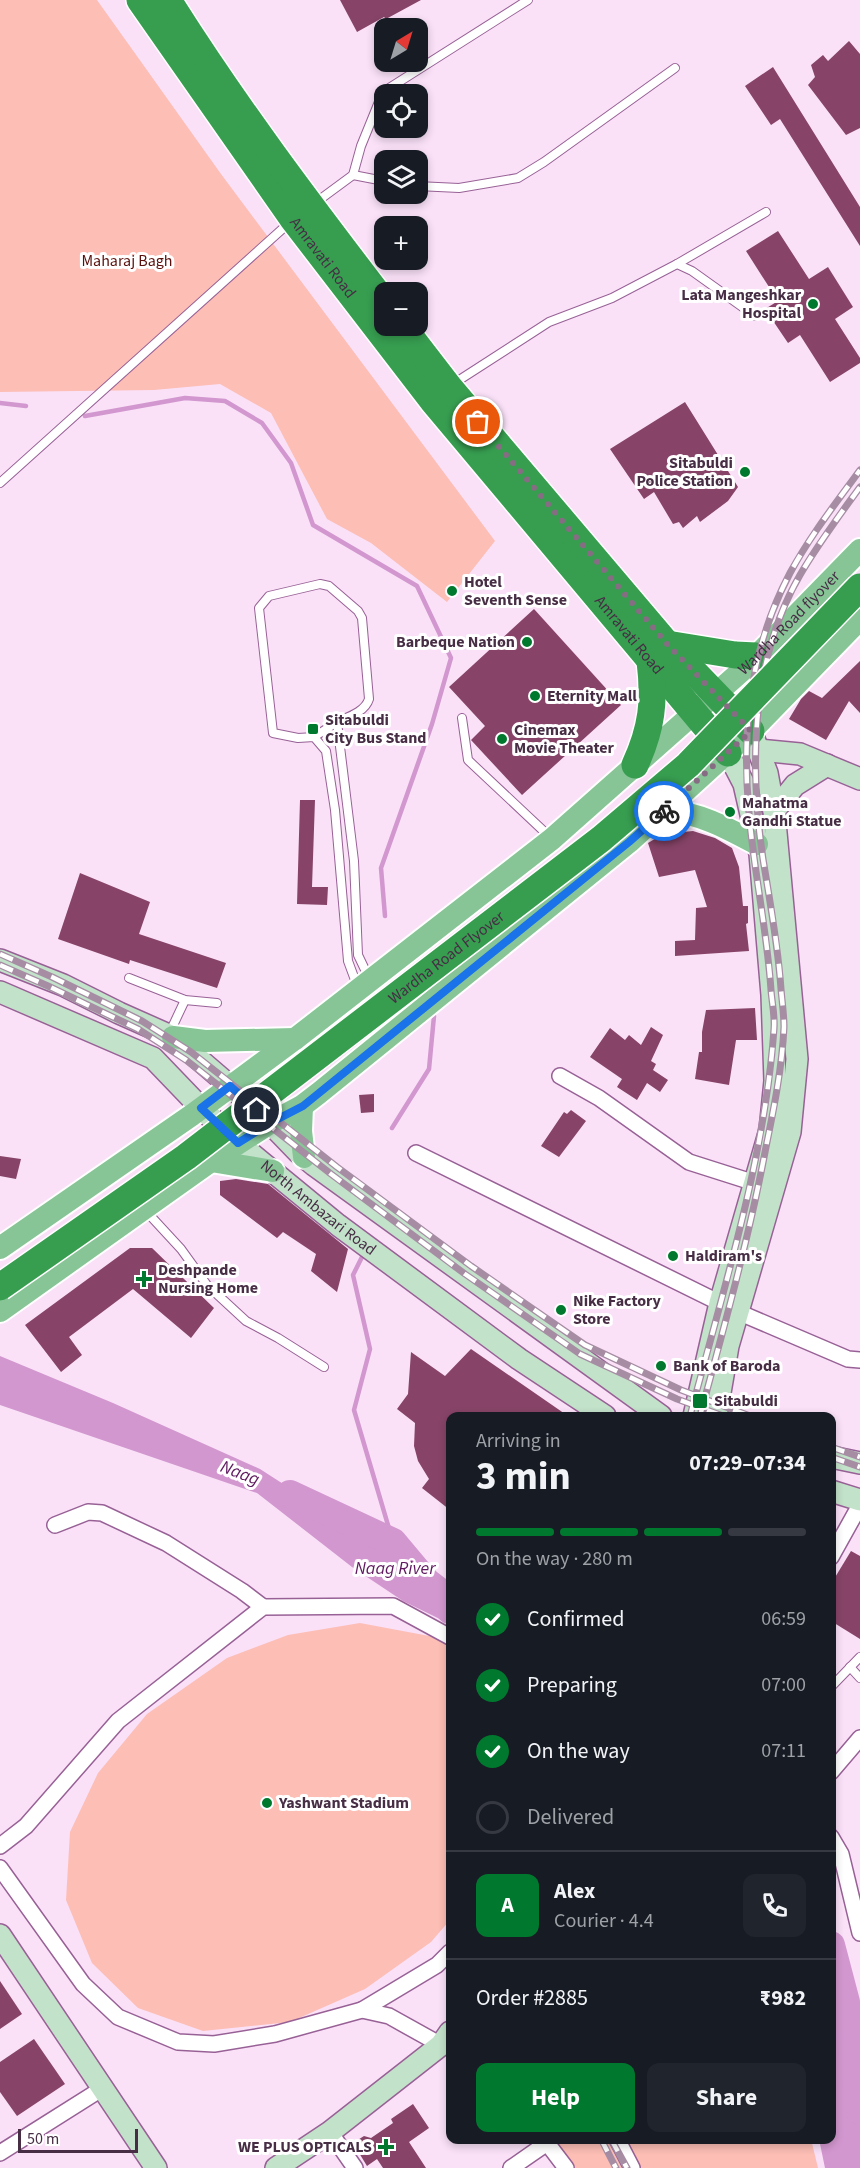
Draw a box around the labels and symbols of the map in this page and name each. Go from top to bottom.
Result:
north arrow [374,18,428,72]
street label: Amravati Road [284,212,361,303]
park label: Maharaj Bagh [81,250,173,272]
place label: Lata Mangeshkar Hospital [681,284,802,324]
marker: Lata Mangeshkar Hospital [806,297,820,311]
pin [452,396,503,447]
place label: Sitabuldi Police Station [636,452,733,492]
marker: Sitabuldi Police Station [738,465,752,479]
street label: Wardha Road flyover [733,566,845,680]
place label: Hotel Seventh Sense [464,571,567,611]
marker: Hotel Seventh Sense [445,584,459,598]
street label: Amravati Road [589,591,669,679]
place label: Barbeque Nation [396,631,515,653]
marker: Barbeque Nation [520,635,534,649]
place label: Eternity Mall [547,685,637,707]
marker: Eternity Mall [528,689,542,703]
place label: Sitabuldi City Bus Stand [325,709,426,749]
place label: Cinemax Movie Theater [514,719,615,759]
marker: Sitabuldi City Bus Stand [306,722,320,736]
marker: Cinemax Movie Theater [495,732,509,746]
courier [634,781,694,841]
place label: Mahatma Gandhi Statue [742,792,842,832]
marker: Mahatma Gandhi Statue [723,805,737,819]
street label: Wardha Road Flyover [384,906,510,1009]
pin [231,1084,282,1135]
street label: North Ambazari Road [256,1155,381,1261]
place label: Haldiram's [685,1245,762,1267]
marker: Haldiram's [666,1249,680,1263]
place label: Deshpande Nursing Home [158,1259,258,1299]
marker: Deshpande Nursing Home [135,1270,153,1288]
place label: Nike Factory Store [573,1290,662,1330]
marker: Nike Factory Store [554,1303,568,1317]
place label: Bank of Baroda [673,1355,781,1377]
marker: Bank of Baroda [654,1359,668,1373]
place label: Sitabuldi [714,1390,778,1412]
marker: Sitabuldi [691,1392,709,1410]
water label: Naag [217,1454,263,1492]
water label: Naag River [355,1556,436,1581]
place label: Yashwant Stadium [278,1792,409,1814]
marker: Yashwant Stadium [260,1796,274,1810]
scale bar [18,2126,138,2154]
place label: WE PLUS OPTICALS [238,2136,372,2158]
marker: WE PLUS OPTICALS [377,2138,395,2156]

